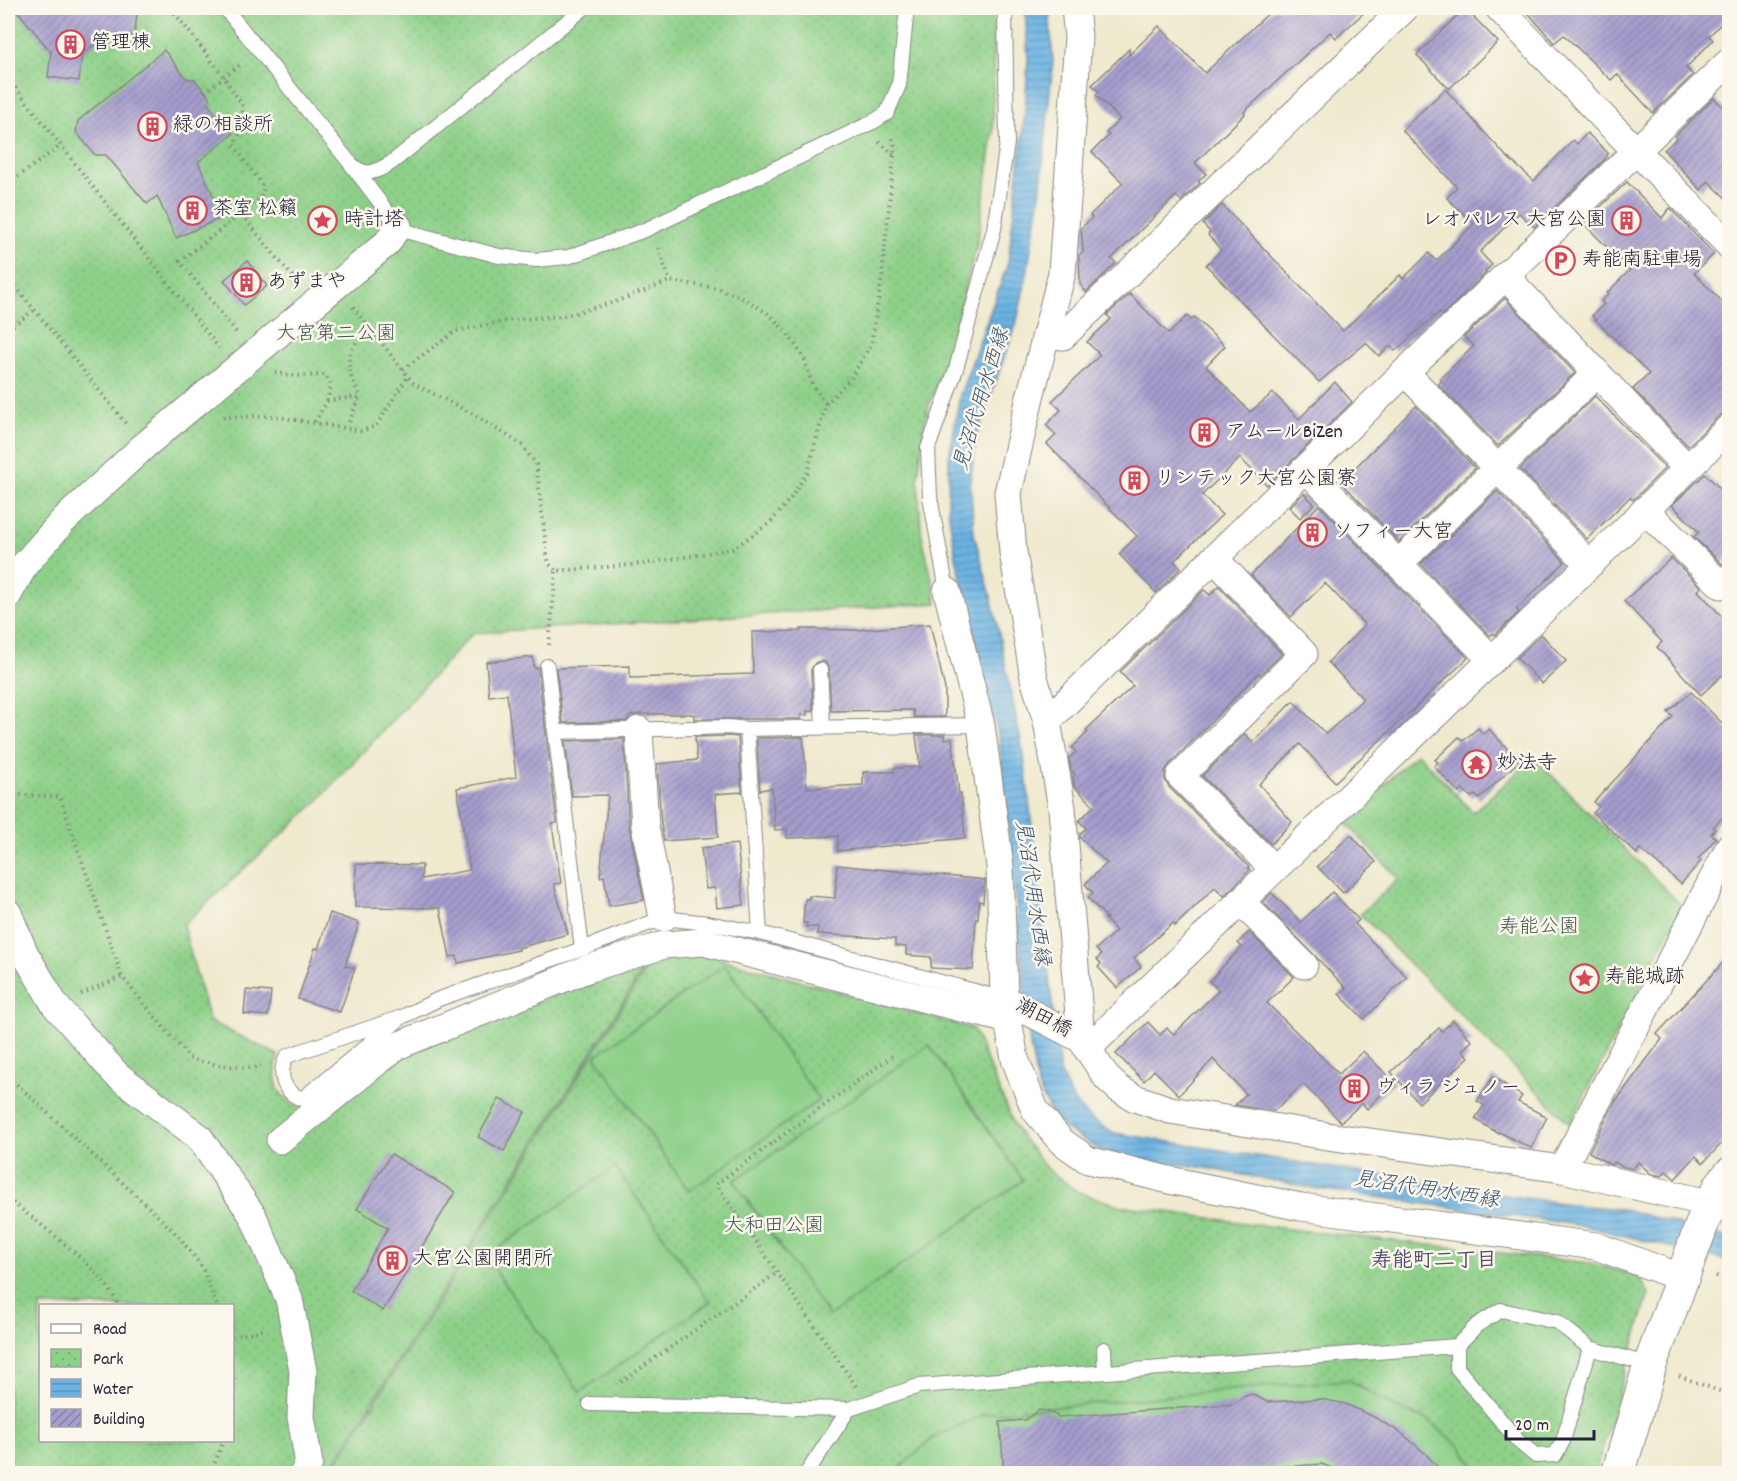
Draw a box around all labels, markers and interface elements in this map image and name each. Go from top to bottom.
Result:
building icon: 管理棟 [54,28,86,60]
place label: 管理棟 [91,30,151,58]
building icon: 緑の相談所 [136,110,168,142]
place label: 緑の相談所 [173,112,273,140]
building icon: 茶室 松籟 [176,194,208,226]
place label: 茶室 松籟 [213,196,298,224]
place icon: 時計塔 [307,205,339,237]
building icon: レオパレス 大宮公園 [1611,205,1643,237]
place label: 時計塔 [344,207,404,235]
place label: レオパレス 大宮公園 [1421,207,1606,235]
parking icon: 寿能南駐車場 [1545,245,1577,277]
place label: 寿能南駐車場 [1582,247,1702,275]
building icon: あずまや [230,267,262,299]
place label: あずまや [267,269,347,297]
park label: 大宮第二公園 [276,321,396,349]
water label: 見沼代用水西縁 [947,323,1019,475]
building icon: アムールBiZen [1189,417,1221,449]
place label: アムールBiZen [1226,419,1343,447]
building icon: リンテック大宮公園寮 [1118,464,1150,496]
place label: リンテック大宮公園寮 [1155,466,1356,494]
building icon: ソフィー大宮 [1296,517,1328,549]
place label: ソフィー大宮 [1333,519,1453,547]
temple icon: 妙法寺 [1460,748,1492,780]
place label: 妙法寺 [1497,750,1557,778]
water label: 見沼代用水西縁 [1006,818,1056,970]
park label: 寿能公園 [1499,914,1579,942]
place icon: 寿能城跡 [1568,962,1600,994]
place label: 寿能城跡 [1605,964,1685,992]
street label: 潮田橋 [1010,993,1076,1045]
building icon: ヴィラ ジュノー [1339,1073,1371,1105]
place label: ヴィラ ジュノー [1376,1075,1521,1103]
water label: 見沼代用水西縁 [1351,1165,1503,1218]
park label: 大和田公園 [724,1213,824,1241]
building icon: 大宮公園開閉所 [376,1244,408,1276]
place label: 大宮公園開閉所 [413,1246,553,1274]
district label: 寿能町二丁目 [1371,1247,1497,1277]
legend [39,1304,234,1442]
text: Road [93,1318,127,1343]
text: Park [93,1348,124,1373]
text: Water [93,1378,133,1403]
scale bar [1506,1403,1594,1441]
text: Building [93,1408,145,1433]
text: 20 m [1515,1414,1549,1439]

